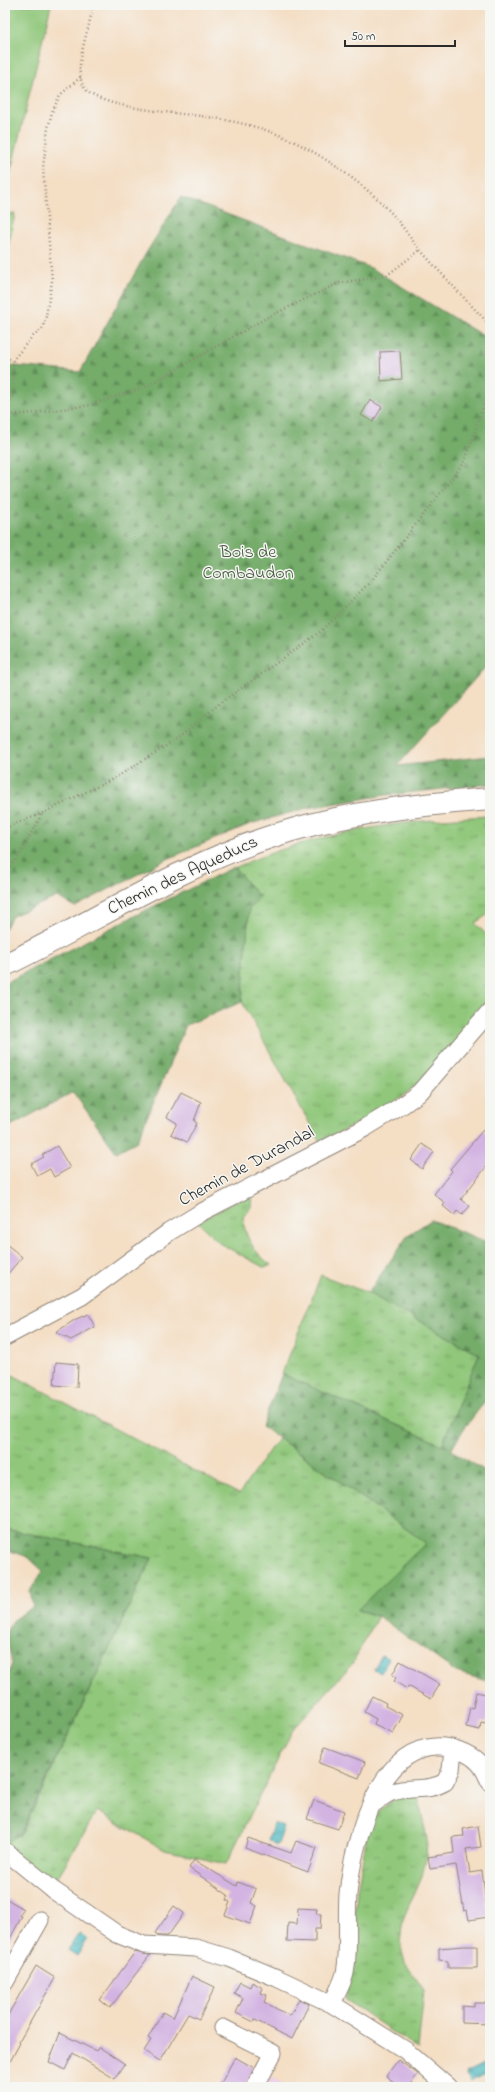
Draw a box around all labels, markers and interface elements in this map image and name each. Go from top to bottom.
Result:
scale bar [345,22,455,48]
text: 50 m [351,28,375,46]
park label: Bois de Combaudon [202,540,294,587]
street label: Chemin des Aqueducs [103,830,263,922]
street label: Chemin de Durandal [175,1120,319,1214]

